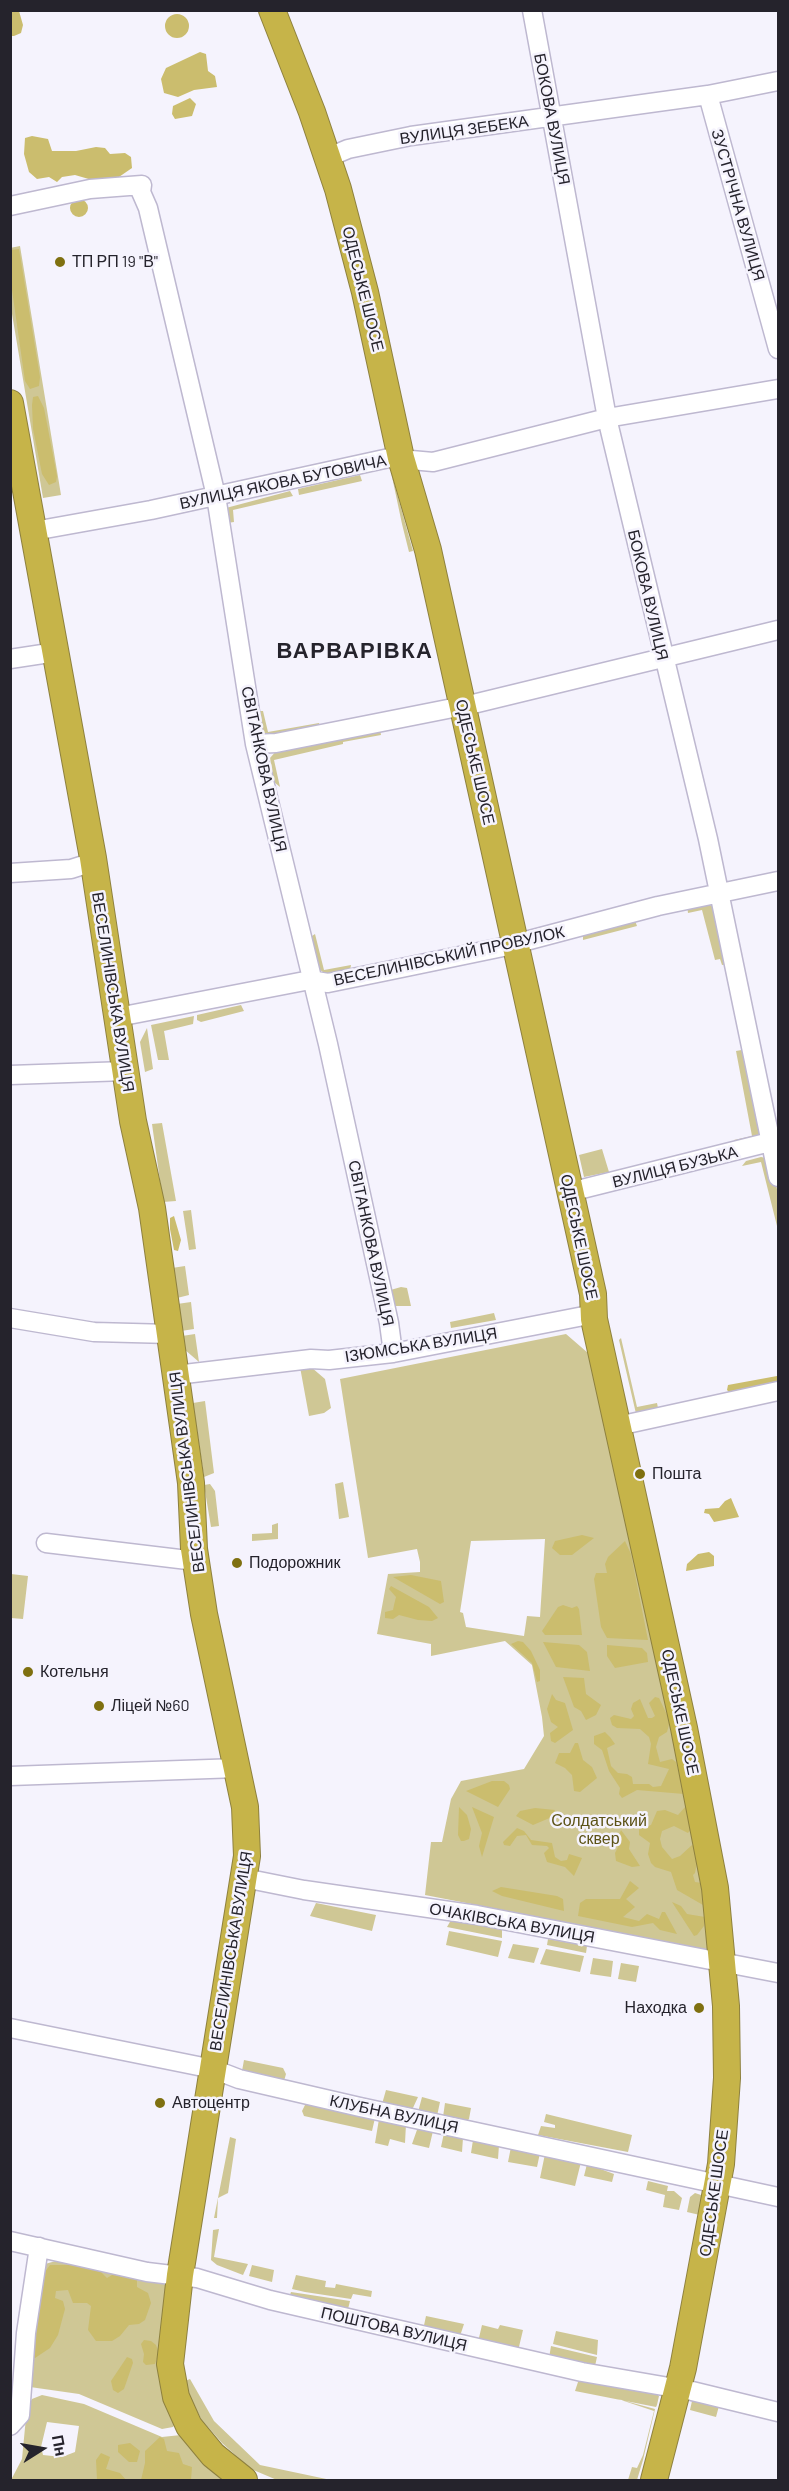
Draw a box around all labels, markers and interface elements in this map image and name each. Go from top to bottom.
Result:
street label: БОКОВА ВУЛИЦЯ [530,52,574,186]
street label: ВУЛИЦЯ ЗЕБЕКА [398,111,530,149]
street label: ЗУСТРІЧНА ВУЛИЦЯ [707,127,769,283]
street label: ОДЕСЬКЕ ШОСЕ [338,224,388,354]
place label: ТП РП 19 "В" [72,252,158,272]
marker: ТП РП 19 "В" [53,255,67,269]
street label: ВУЛИЦЯ ЯКОВА БУТОВИЧА [178,451,388,513]
street label: БОКОВА ВУЛИЦЯ [624,528,672,662]
district label: ВАРВАРІВКА [276,638,434,664]
street label: СВІТАНКОВА ВУЛИЦЯ [237,684,291,854]
street label: ОДЕСЬКЕ ШОСЕ [451,697,499,827]
street label: ВЕСЕЛИНІВСЬКА ВУЛИЦЯ [88,891,138,1093]
street label: ВЕСЕЛИНІВСЬКИЙ ПРОВУЛОК [332,922,566,990]
street label: ВУЛИЦЯ БУЗЬКА [610,1142,740,1192]
street label: СВІТАНКОВА ВУЛИЦЯ [344,1158,398,1328]
street label: ОДЕСЬКЕ ШОСЕ [556,1172,602,1302]
street label: ІЗЮМСЬКА ВУЛИЦЯ [343,1323,499,1367]
street label: ВЕСЕЛИНІВСЬКА ВУЛИЦЯ [165,1371,209,1573]
place label: Пошта [652,1464,701,1484]
marker: Пошта [633,1467,647,1481]
place label: Подорожник [249,1553,340,1573]
marker: Подорожник [230,1556,244,1570]
street label: ОДЕСЬКЕ ШОСЕ [657,1647,703,1777]
place label: Котельня [40,1662,109,1682]
marker: Котельня [21,1665,35,1679]
place label: Ліцей №60 [111,1696,190,1716]
marker: Ліцей №60 [92,1699,106,1713]
park label: Солдатський сквер [551,1811,647,1849]
street label: ВЕСЕЛИНІВСЬКА ВУЛИЦЯ [206,1850,256,2052]
street label: ОЧАКІВСЬКА ВУЛИЦЯ [428,1899,596,1947]
place label: Находка [625,1998,687,2018]
marker: Находка [692,2001,706,2015]
street label: КЛУБНА ВУЛИЦЯ [328,2091,460,2137]
place label: Автоцентр [172,2093,250,2113]
marker: Автоцентр [153,2096,167,2110]
street label: ОДЕСЬКЕ ШОСЕ [696,2128,732,2258]
street label: ПОШТОВА ВУЛИЦЯ [319,2303,469,2355]
north arrow [12,2419,72,2479]
text: Пн [49,2433,72,2458]

